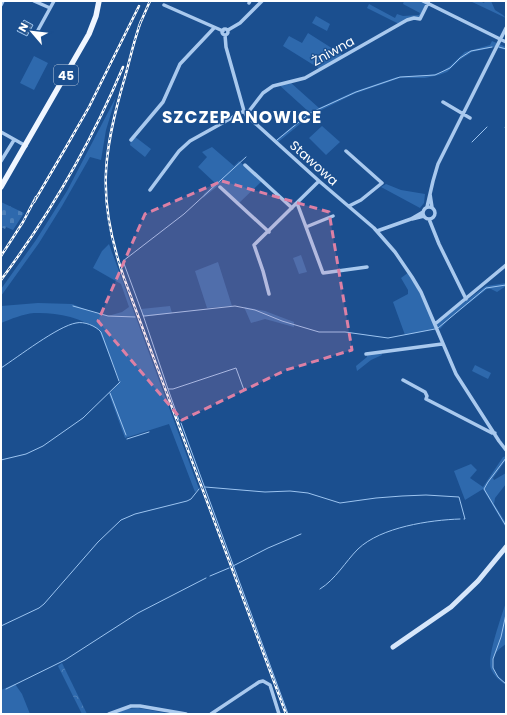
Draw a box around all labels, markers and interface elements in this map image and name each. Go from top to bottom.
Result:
north arrow [12,12,52,52]
text: N [14,20,32,35]
street label: Żniwna [308,31,358,71]
road number: 45 [54,65,78,85]
district label: SZCZEPANOWICE [162,105,322,129]
street label: Stawowa [285,136,343,190]

